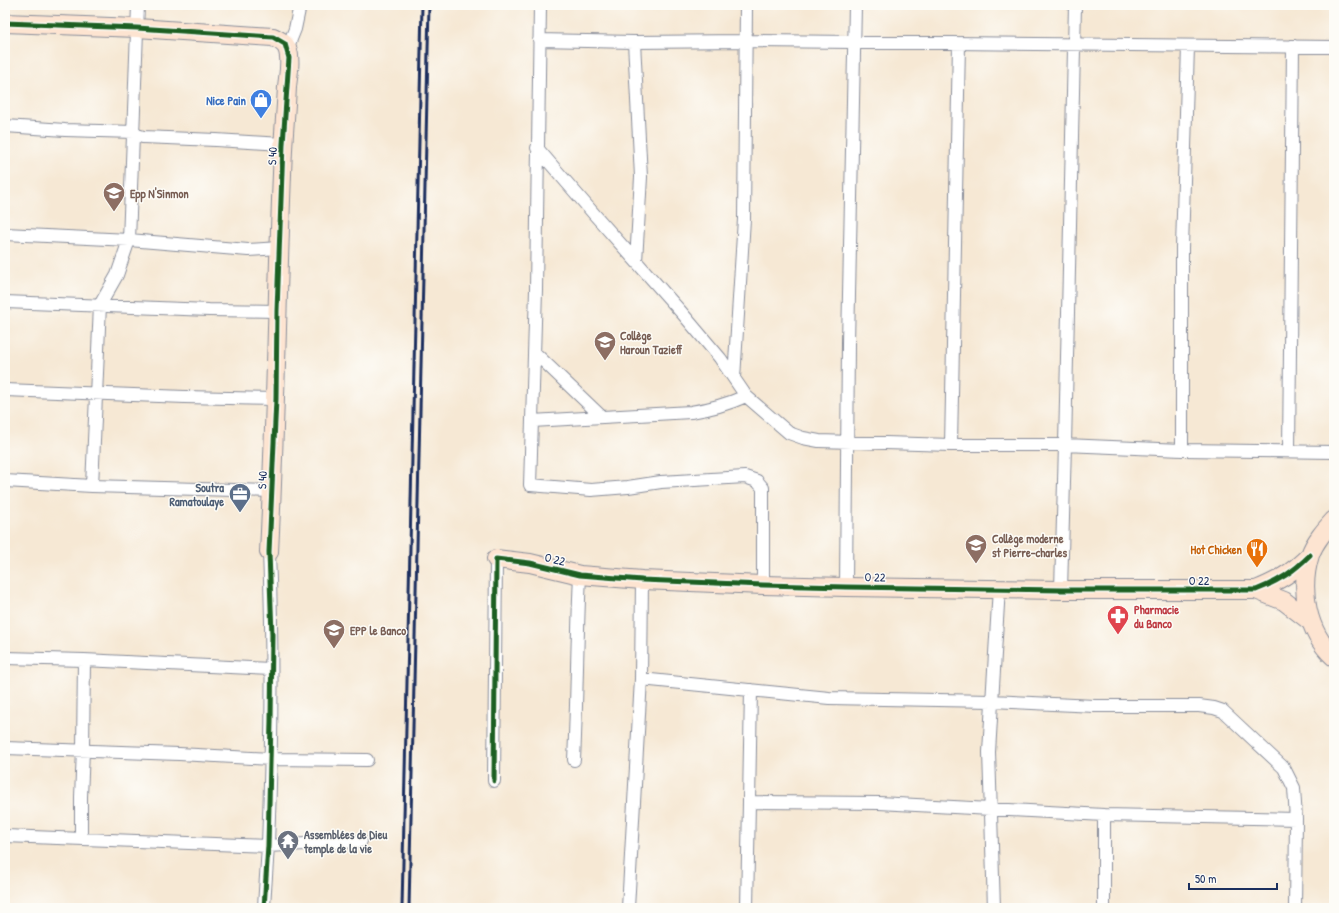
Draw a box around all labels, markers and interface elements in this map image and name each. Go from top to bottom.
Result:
shop icon: Nice Pain [248,87,274,120]
place label: Nice Pain [206,92,247,109]
street label: S 40 [263,147,281,165]
school or university icon: Epp N'Sinmon [101,180,127,213]
place label: Epp N'Sinmon [130,185,189,203]
place label: Collège Haroun Tazieff [620,327,683,358]
school or university icon: Collège Haroun Tazieff [592,329,618,362]
street label: S 40 [253,471,271,489]
place label: Soutra Ramatoulaye [169,479,224,511]
office icon: Soutra Ramatoulaye [227,481,253,514]
place label: Collège moderne st Pierre-charles [992,530,1068,561]
school or university icon: Collège moderne st Pierre-charles [963,532,989,565]
restaurant icon: Hot Chicken [1244,536,1270,569]
place label: Hot Chicken [1191,541,1243,558]
street label: O 22 [543,548,567,570]
street label: O 22 [865,568,886,586]
street label: O 22 [1189,572,1210,589]
place label: Pharmacie du Banco [1134,601,1179,632]
pharmacy icon: Pharmacie du Banco [1105,603,1131,636]
school or university icon: EPP le Banco [321,617,347,650]
place label: EPP le Banco [350,622,406,639]
place label: Assemblées de Dieu temple de la vie [303,826,387,858]
temple icon: Assemblées de Dieu temple de la vie [275,828,301,861]
scale bar [1189,865,1277,891]
text: 50 m [1195,870,1216,887]

